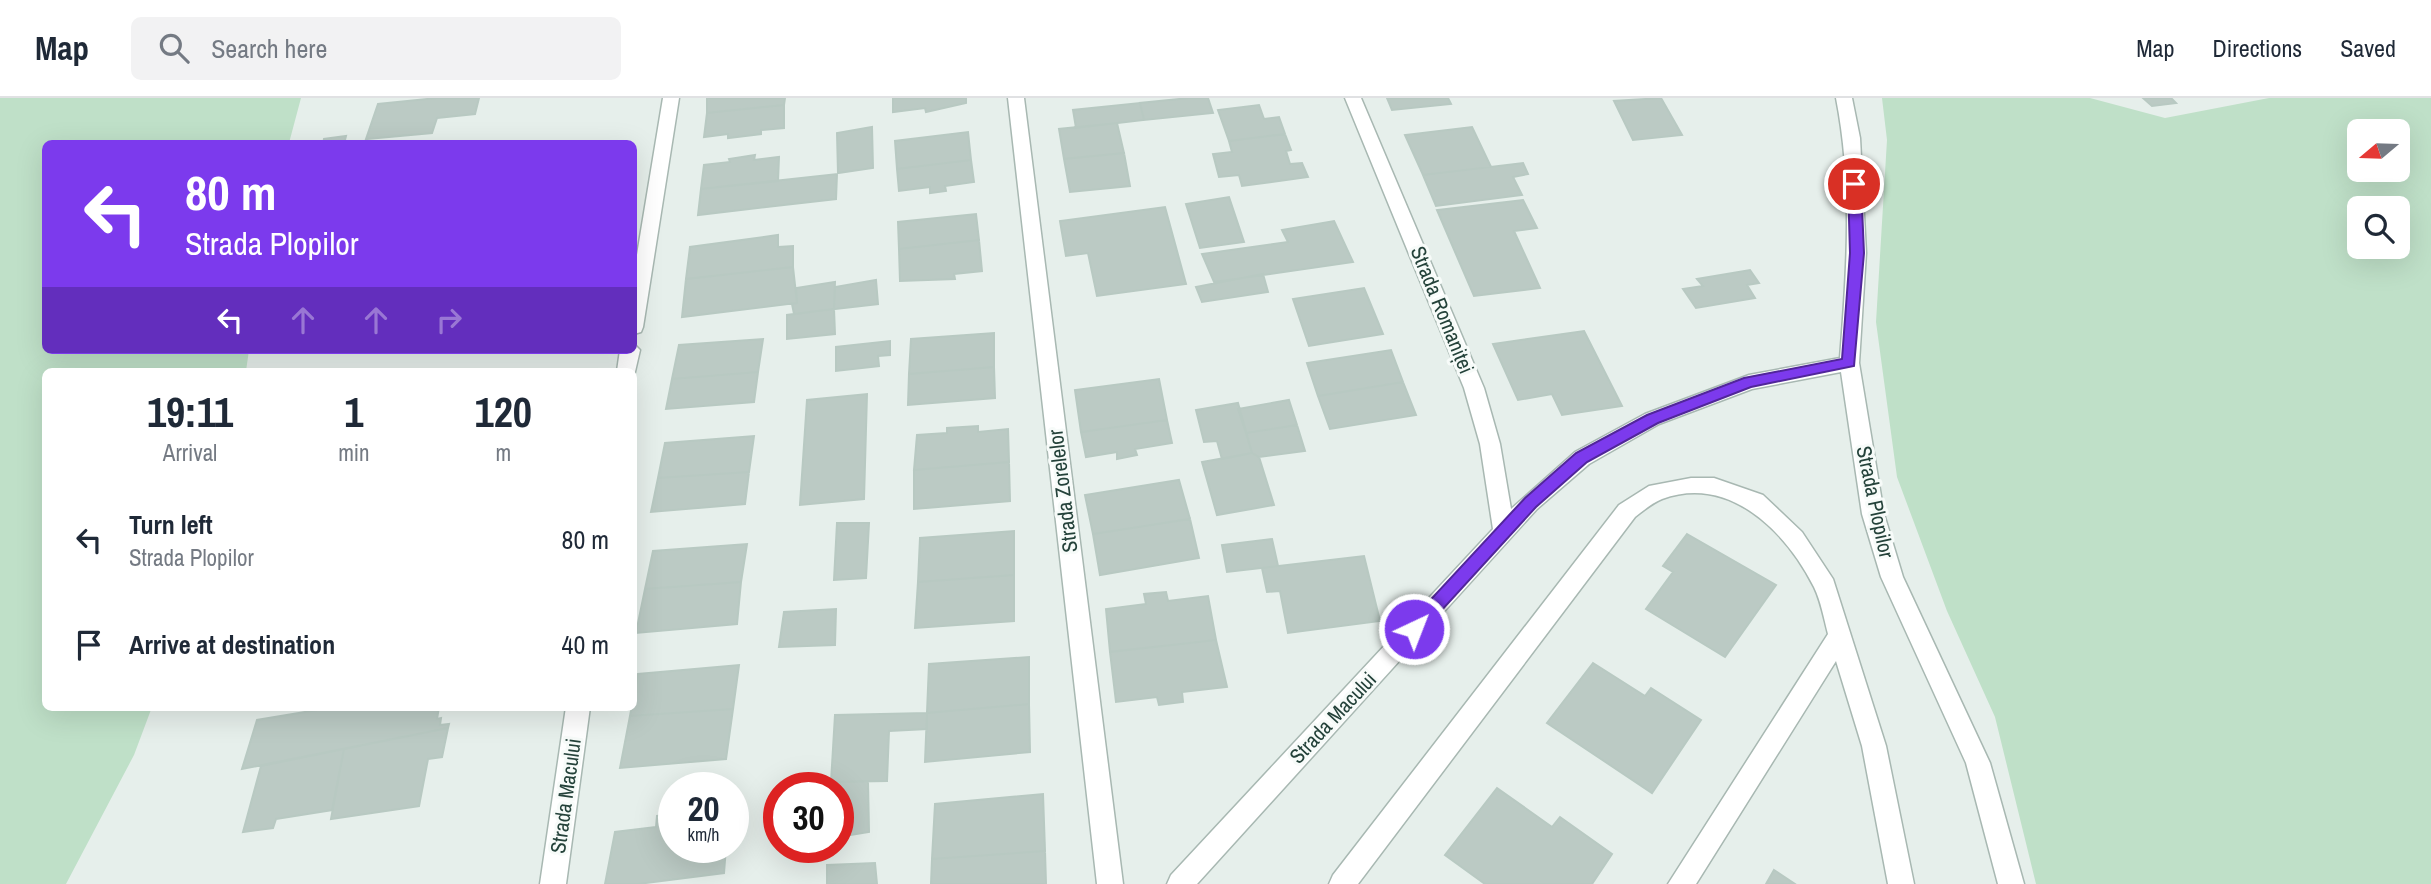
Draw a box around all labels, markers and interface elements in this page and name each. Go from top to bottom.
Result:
search box [131,17,621,80]
text: Map [35,26,89,70]
icon: search [155,29,193,67]
text: Search here [211,31,327,66]
text: Map [2136,32,2174,64]
text: Directions [2212,32,2302,64]
text: Saved [2340,32,2396,64]
north arrow [2347,119,2410,182]
map controls [2347,119,2410,259]
pin [1824,154,1884,214]
text: 80 m [185,159,277,225]
icon: arrive [1835,165,1873,203]
icon: left [70,168,161,259]
button: search [2347,196,2410,259]
text: Strada Plopilor [185,222,359,265]
street label: Strada Romaniței [1404,242,1481,378]
icon: left [211,301,249,339]
icon: ahead [284,301,322,339]
icon: ahead [357,301,395,339]
icon: right [430,301,468,339]
text: 19:11 [147,384,233,440]
text: 1 [344,384,363,440]
text: 120 [475,384,532,440]
street label: Strada Zorelelor [1041,428,1084,554]
text: Arrival [163,437,217,468]
text: min [338,437,370,468]
text: m [495,437,511,468]
street label: Strada Plopilor [1849,443,1902,561]
text: Turn left [129,507,213,542]
icon: left [70,521,108,559]
text: 80 m [562,522,609,557]
text: Strada Plopilor [129,542,254,573]
position arrow [1377,592,1451,666]
icon: arrive [70,626,108,664]
text: Arrive at destination [129,627,335,662]
text: 40 m [562,627,609,662]
street label: Strada Macului [1283,665,1383,770]
street label: Strada Macului [543,737,588,855]
speed limit sign: 30 [763,772,854,863]
text: 20 [688,785,719,832]
text: km/h [688,822,720,847]

